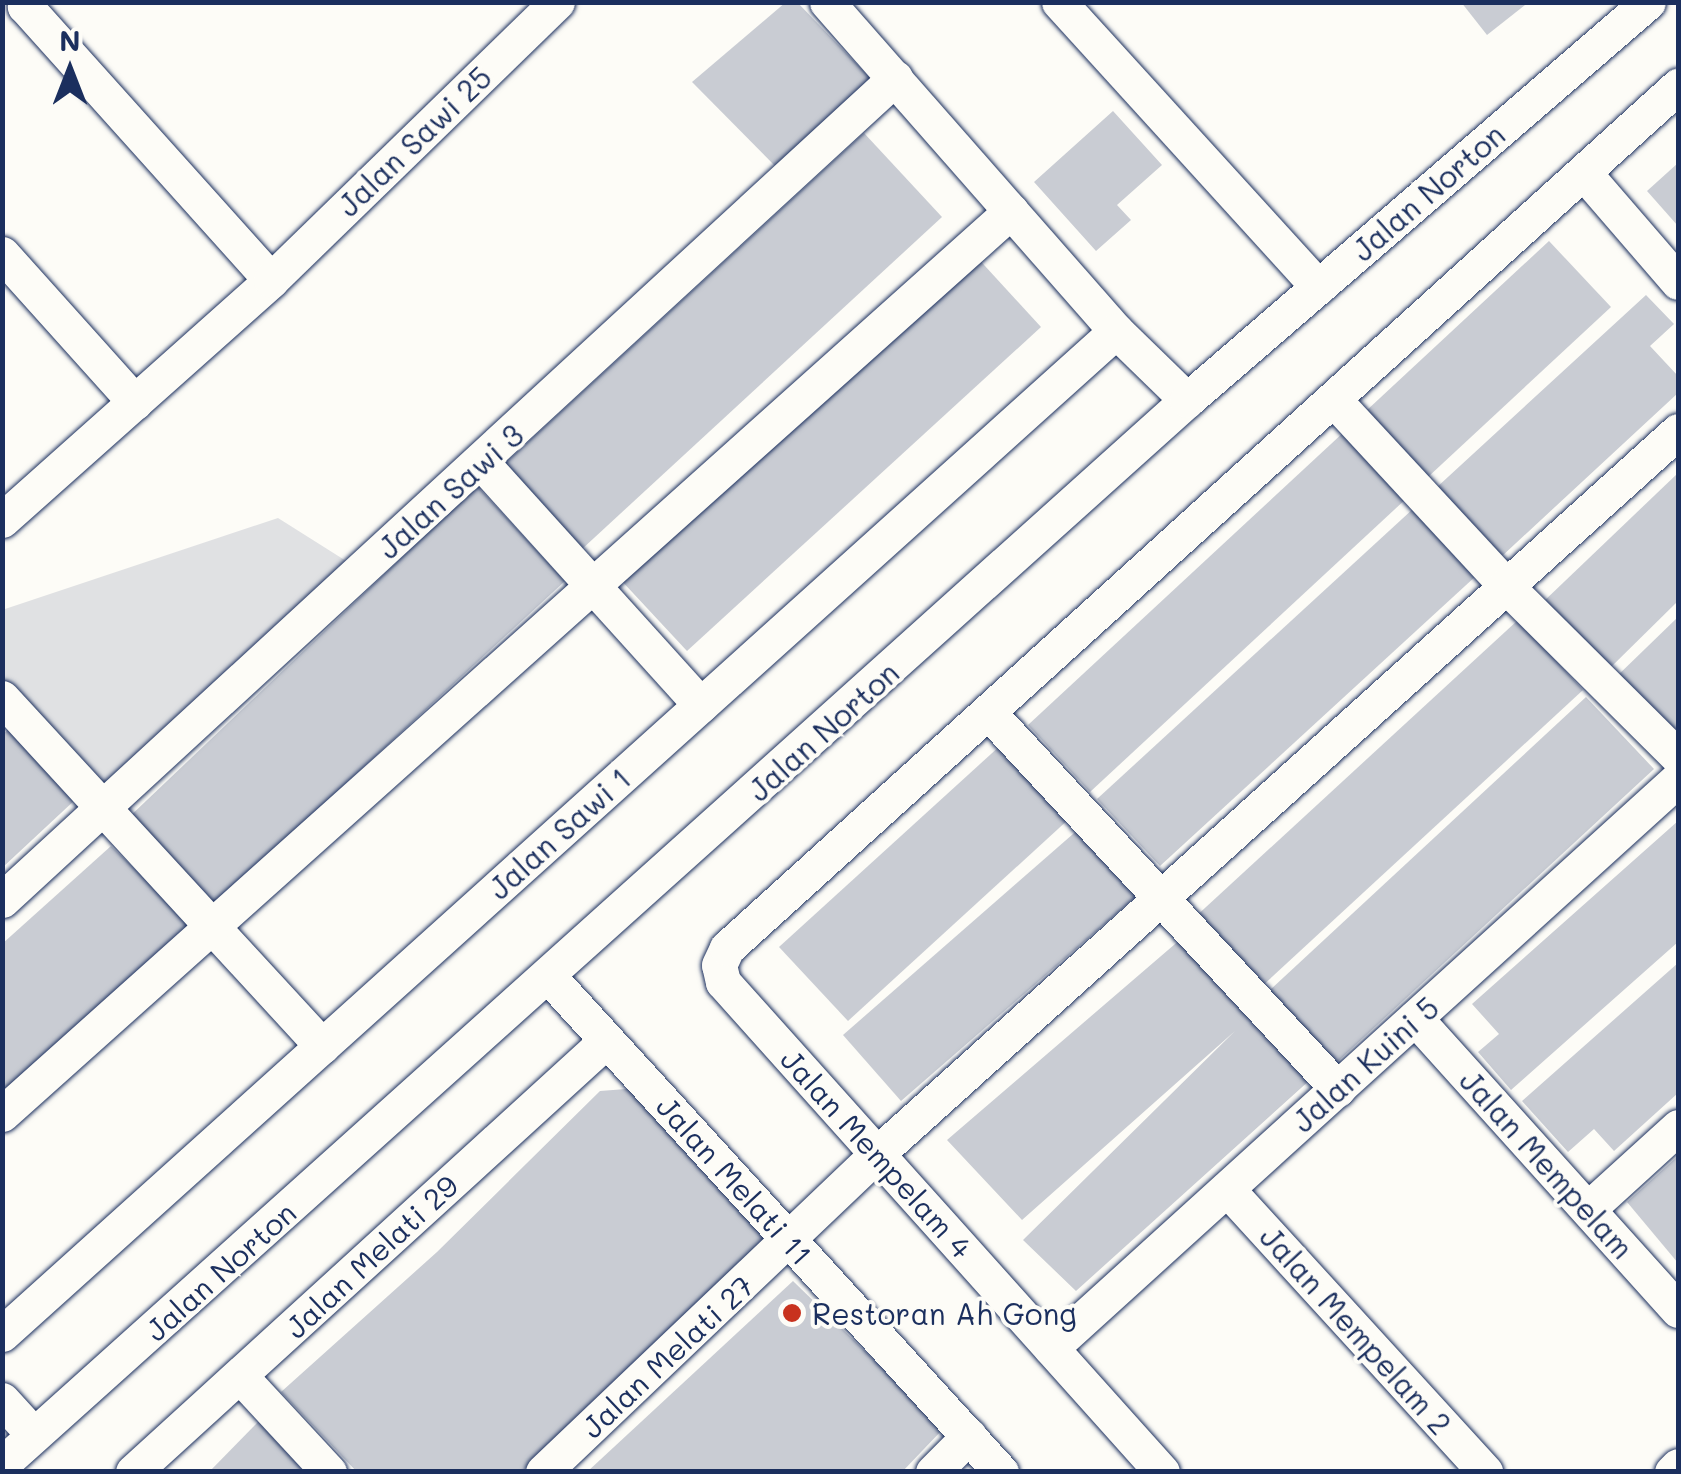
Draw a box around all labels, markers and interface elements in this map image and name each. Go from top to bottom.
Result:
north arrow [20,20,120,120]
text: N [59,22,81,58]
street label: Jalan Sawi 25 [330,59,498,223]
street label: Jalan Norton [1344,116,1512,268]
street label: Jalan Sawi 3 [370,416,530,566]
street label: Jalan Norton [740,654,906,808]
street label: Jalan Sawi 1 [481,760,637,906]
street label: Jalan Kuini 5 [1284,989,1446,1139]
street label: Jalan Mempelam 4 [774,1041,980,1265]
street label: Jalan Mempelam [1453,1062,1641,1266]
street label: Jalan Melati 11 [650,1088,820,1272]
street label: Jalan Melati 29 [277,1167,465,1345]
street label: Jalan Norton [137,1194,303,1348]
street label: Jalan Mempelam 2 [1253,1219,1459,1441]
street label: Jalan Melati 27 [574,1267,760,1445]
place label: Restoran Ah Gong [812,1295,1077,1331]
marker: Restoran Ah Gong [781,1302,803,1324]

